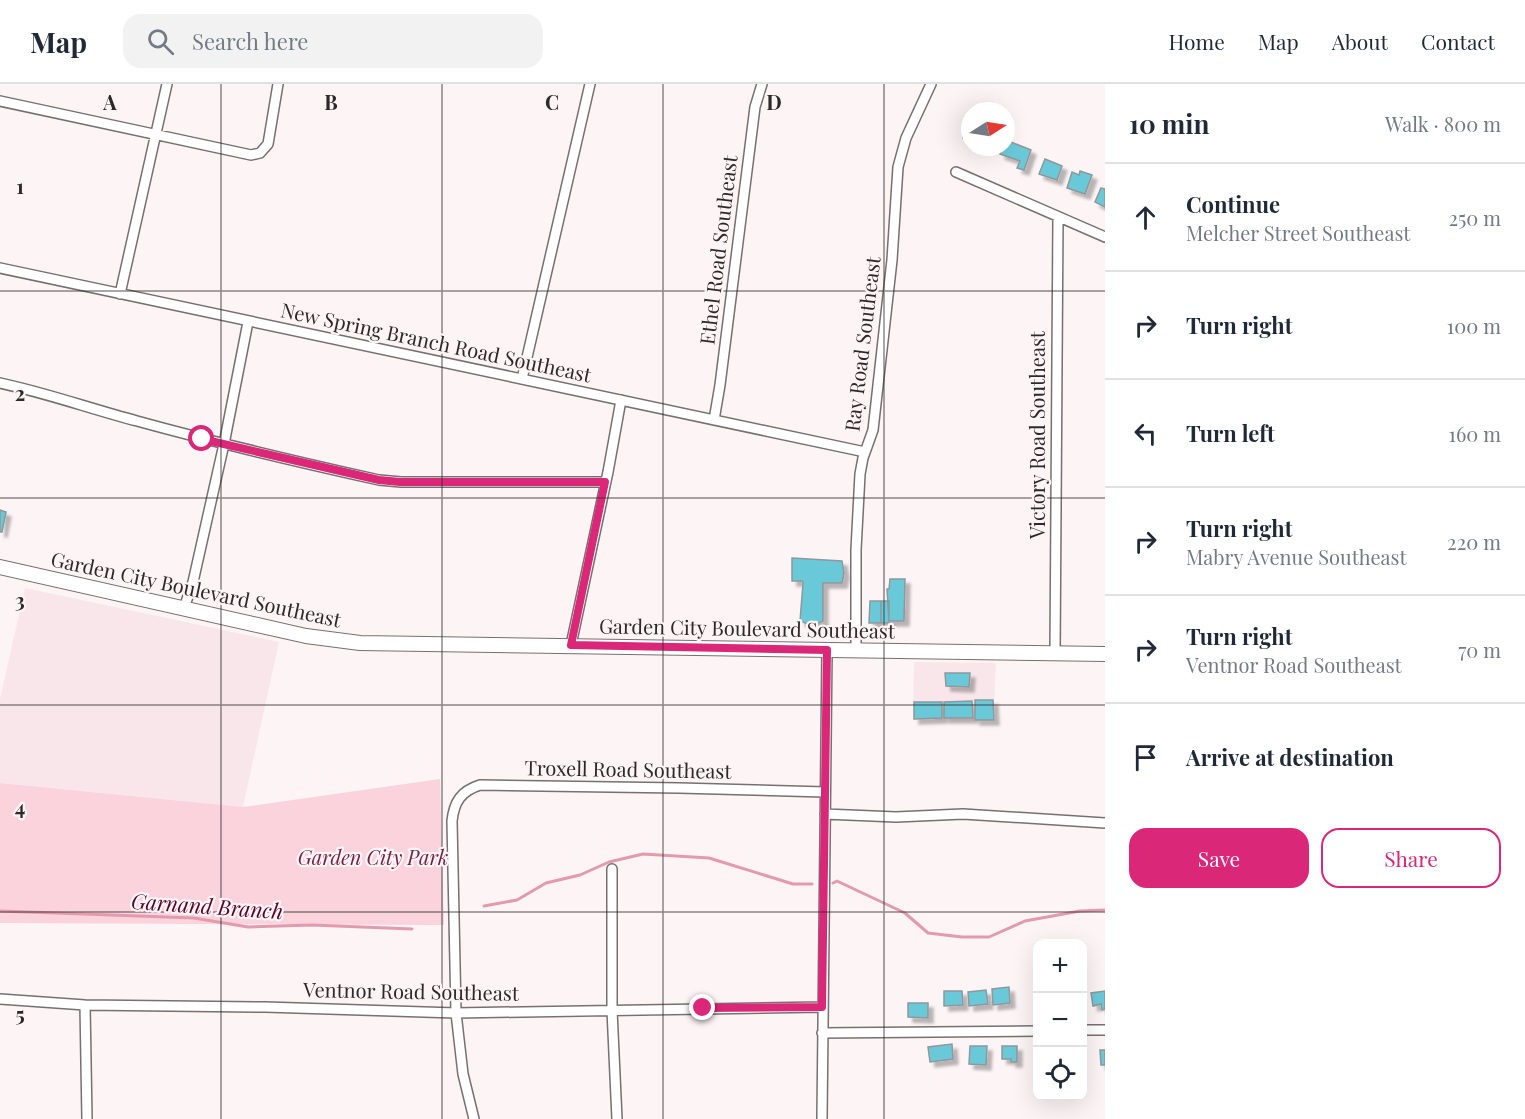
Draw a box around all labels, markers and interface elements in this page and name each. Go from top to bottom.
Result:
search box [123,14,543,68]
text: Map [30,23,87,60]
icon: search [144,25,177,58]
text: Search here [192,26,308,56]
text: Home [1169,27,1225,55]
text: Map [1258,27,1299,55]
text: About [1332,27,1388,55]
text: Contact [1421,27,1495,55]
text: A [102,88,117,115]
text: B [324,88,338,115]
text: C [545,88,559,115]
text: D [766,88,782,115]
north arrow [961,102,1015,156]
text: 10 min [1129,106,1209,141]
text: Walk · 800 m [1385,110,1501,137]
street label: Ethel Road Southeast [692,153,743,346]
text: 1 [16,172,24,199]
text: Continue [1186,189,1280,219]
icon: ahead [1129,201,1162,234]
text: 250 m [1448,204,1501,231]
text: Melcher Street Southeast [1186,219,1410,246]
street label: Ray Road Southeast [837,254,886,433]
street label: New Spring Branch Road Southeast [279,295,595,388]
icon: right [1129,309,1162,342]
text: Turn right [1186,310,1292,340]
text: 100 m [1447,312,1501,339]
street label: Victory Road Southeast [1023,330,1050,540]
text: 2 [15,379,25,406]
icon: left [1129,417,1162,450]
text: Turn left [1186,418,1275,448]
text: 160 m [1449,420,1501,447]
route start [188,425,214,451]
text: Turn right [1186,513,1292,543]
icon: right [1129,525,1162,558]
text: 220 m [1447,528,1501,555]
text: Mabry Avenue Southeast [1186,543,1407,570]
street label: Garden City Boulevard Southeast [49,545,345,633]
text: 3 [15,586,25,613]
street label: Garden City Boulevard Southeast [599,611,896,644]
text: Turn right [1186,621,1292,651]
icon: right [1129,633,1162,666]
text: 70 m [1458,636,1501,663]
text: Ventnor Road Southeast [1186,651,1402,678]
icon: arrive [1129,741,1162,774]
text: Arrive at destination [1186,742,1394,772]
street label: Troxell Road Southeast [524,753,733,784]
text: 4 [15,793,25,820]
button: Save [1129,828,1309,888]
button: Share [1321,828,1501,888]
park label: Garden City Park [298,843,448,870]
water label: Garnand Branch [130,886,284,924]
map controls [1033,939,1087,1101]
button: + [1033,939,1087,993]
street label: Ventnor Road Southeast [302,975,520,1006]
button: − [1033,993,1087,1047]
route end [689,994,715,1020]
text: 5 [15,1000,25,1027]
button: locate [1033,1047,1087,1101]

